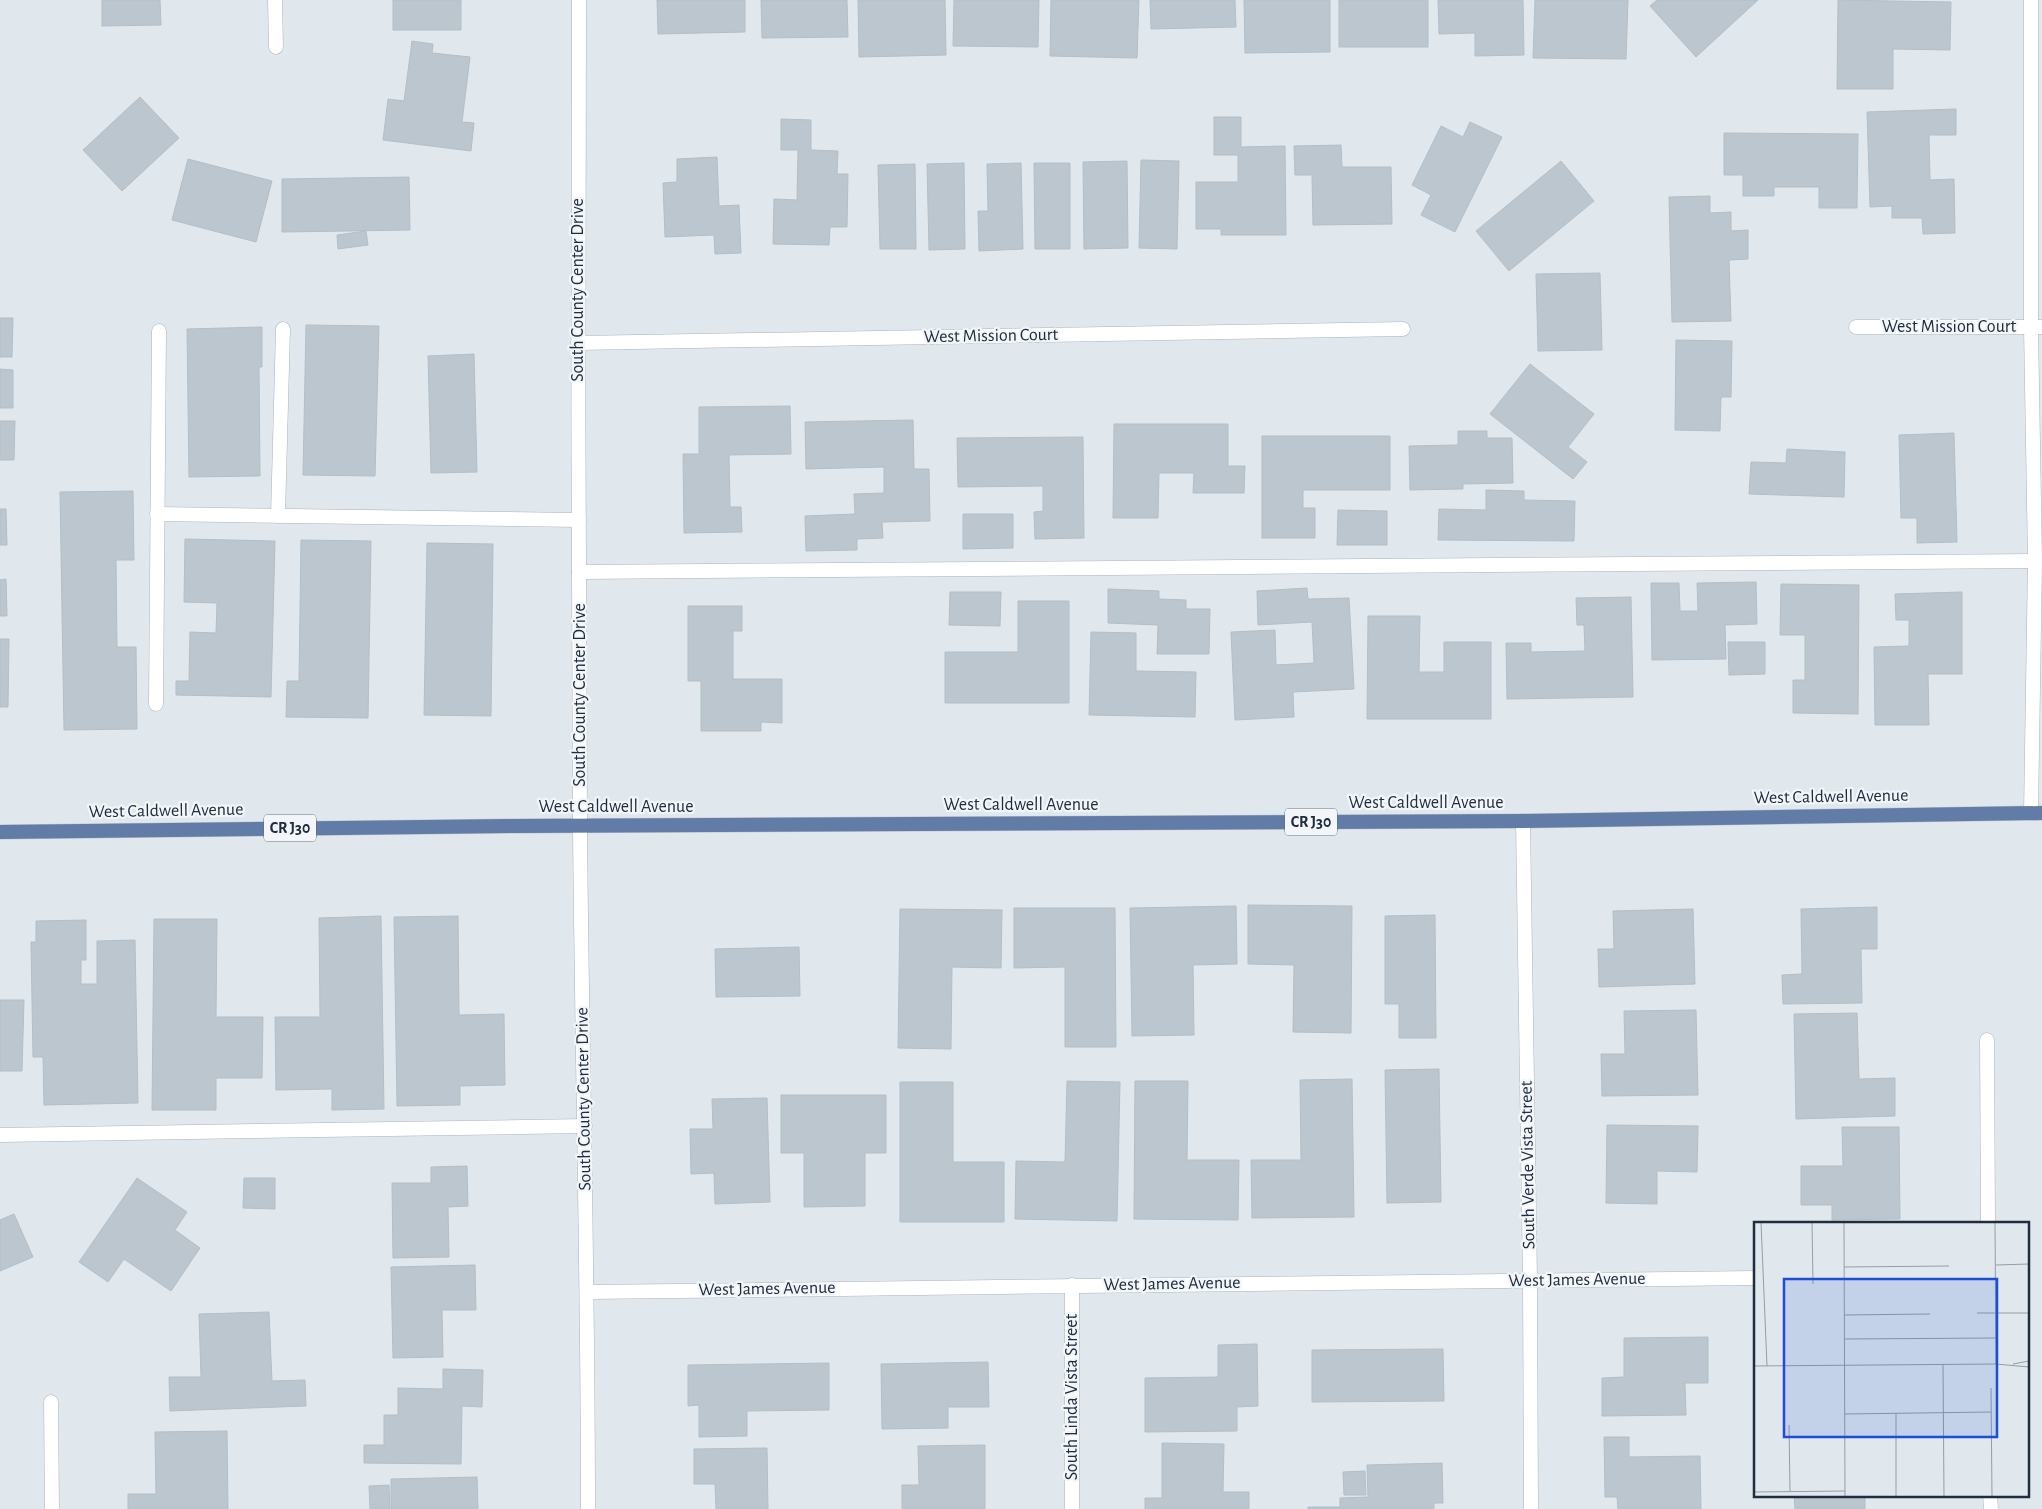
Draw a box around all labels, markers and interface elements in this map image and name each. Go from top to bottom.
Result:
street label: South County Center Drive [569,198,587,382]
street label: West Mission Court [1882,318,2017,336]
street label: West Mission Court [924,326,1059,346]
street label: South County Center Drive [571,603,589,787]
street label: West Caldwell Avenue [1753,787,1909,807]
street label: West Caldwell Avenue [1349,794,1503,812]
street label: West Caldwell Avenue [944,796,1098,814]
street label: West Caldwell Avenue [539,798,693,816]
street label: West Caldwell Avenue [88,801,244,821]
road number: CR J30 [1285,809,1337,836]
road number: CR J30 [264,814,316,841]
street label: South County Center Drive [573,1007,595,1191]
street label: South Verde Vista Street [1518,1080,1538,1250]
inset map [1754,1222,2030,1496]
street label: West James Avenue [1508,1270,1646,1290]
street label: West James Avenue [1103,1274,1241,1294]
street label: West James Avenue [698,1279,836,1299]
street label: South Linda Vista Street [1063,1313,1081,1480]

